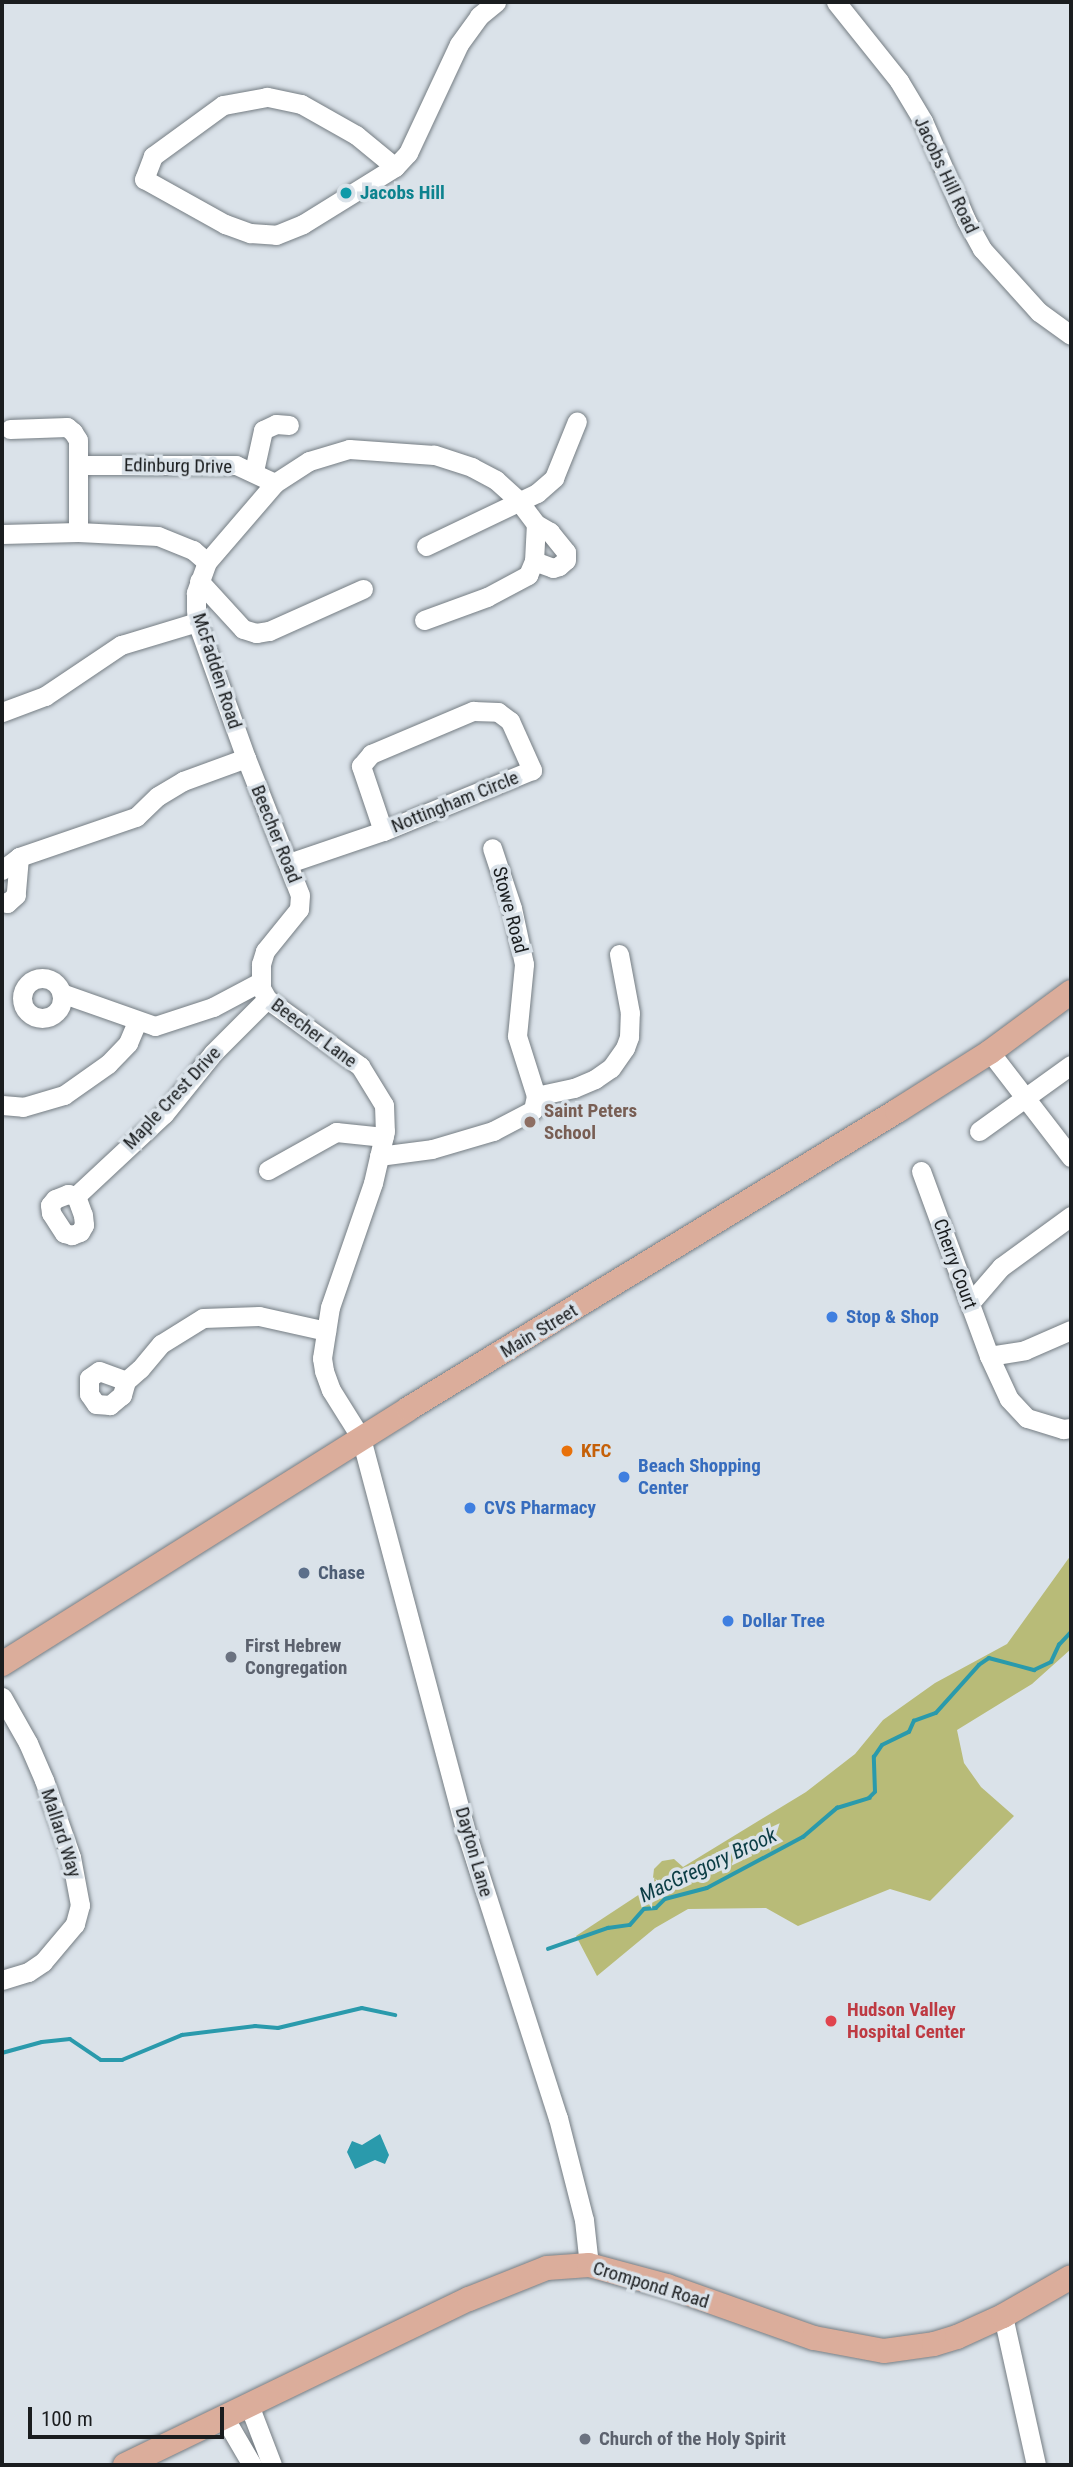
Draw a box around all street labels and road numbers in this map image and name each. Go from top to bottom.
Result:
street label: Jacobs Hill Road [909,113,983,237]
street label: Edinburg Drive [124,454,232,478]
street label: McFadden Road [188,610,246,732]
street label: Nottingham Circle [388,766,522,838]
street label: Beecher Road [246,782,306,886]
street label: Stowe Road [488,864,532,956]
street label: Beecher Lane [267,993,361,1073]
street label: Maple Crest Drive [119,1042,225,1154]
street label: Cherry Court [928,1216,982,1312]
street label: Main Street [496,1299,582,1363]
street label: Mallard Way [36,1786,86,1880]
street label: Dayton Lane [450,1804,498,1900]
street label: Crompond Road [590,2257,712,2313]

